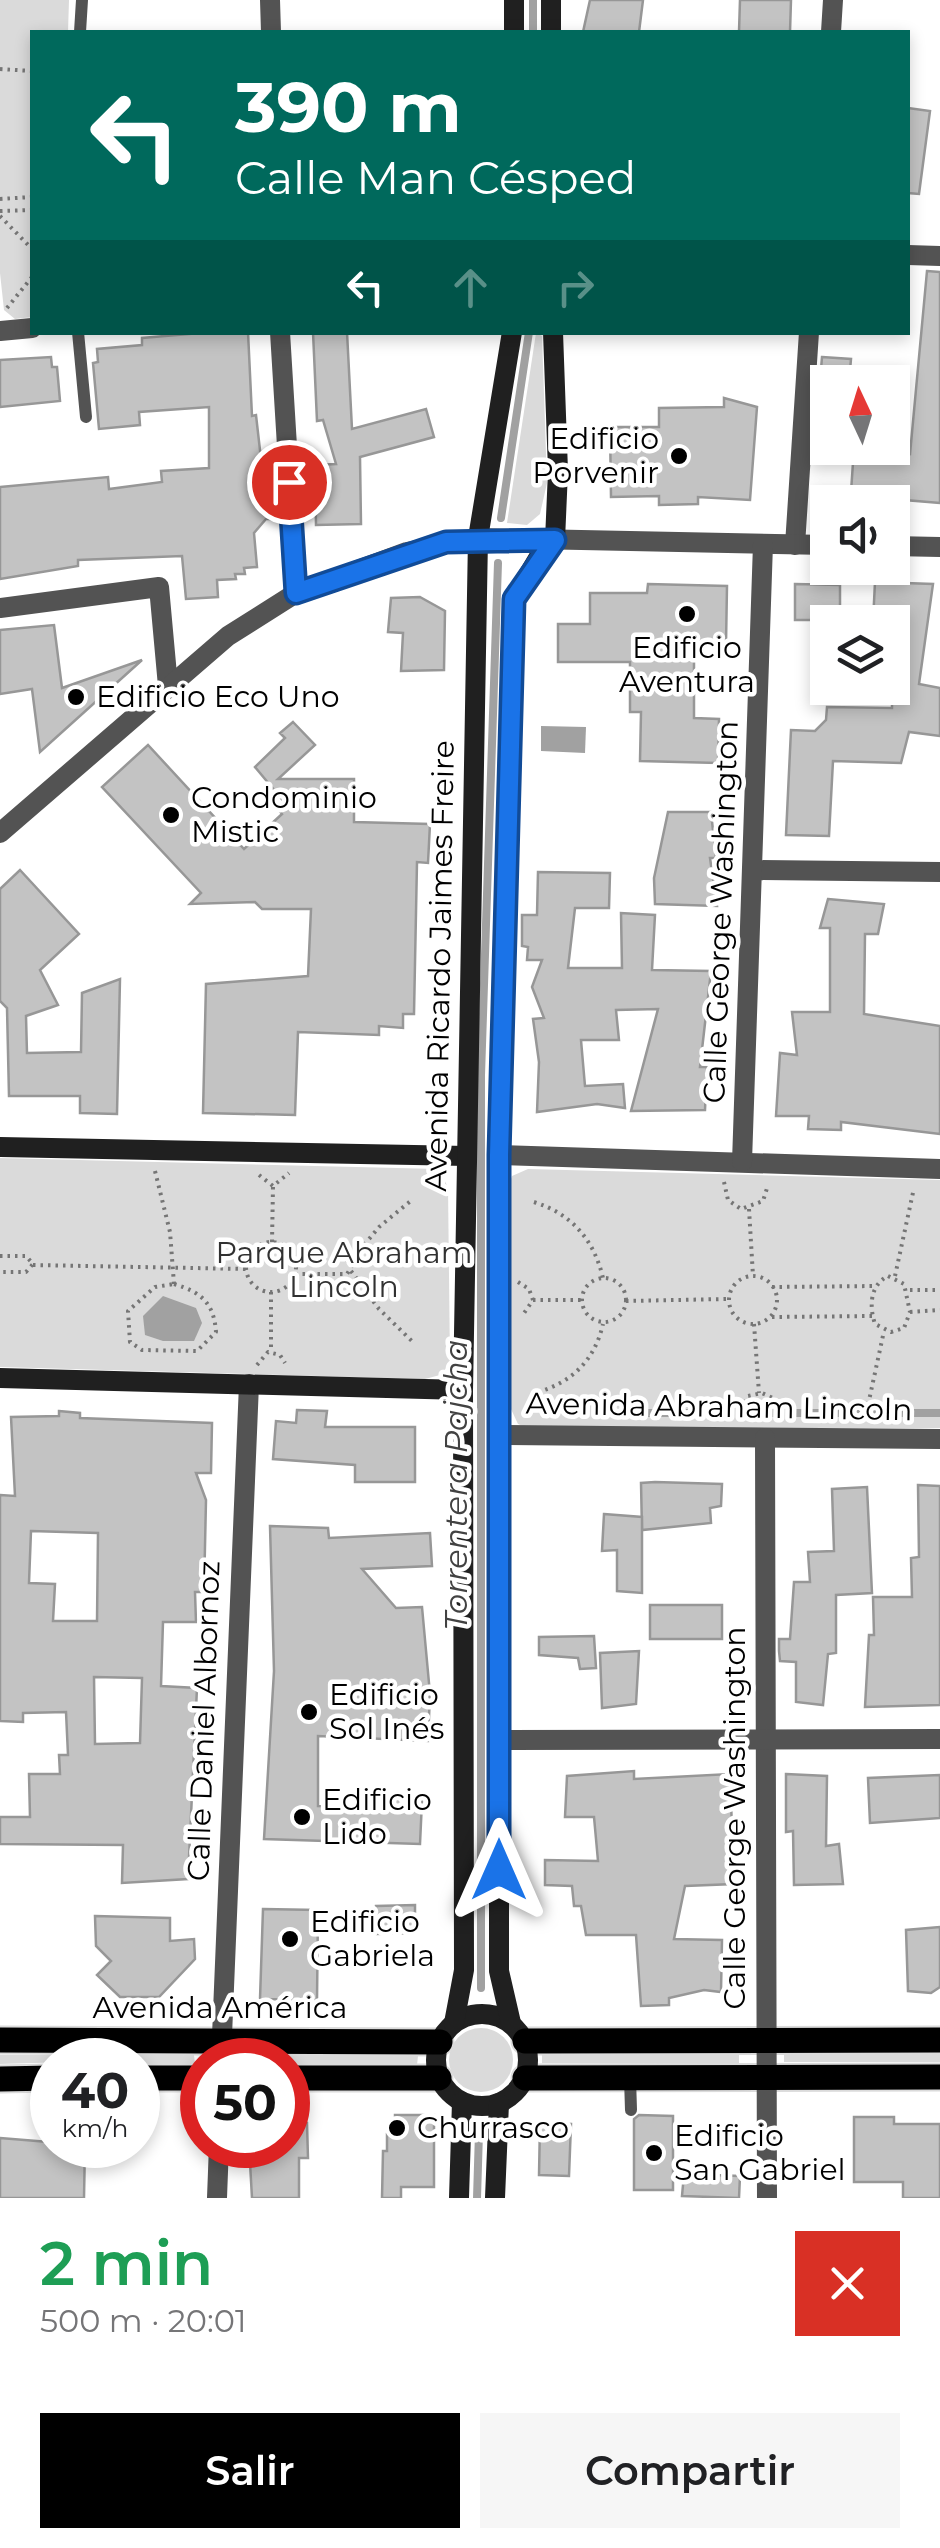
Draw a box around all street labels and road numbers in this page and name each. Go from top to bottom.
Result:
street label: Calle George Washington [695,720,746,1104]
street label: Avenida Ricardo Jaimes Freire [417,740,462,1192]
street label: Avenida Abraham Lincoln [525,1385,913,1428]
street label: Calle Daniel Albornoz [179,1560,228,1882]
street label: Calle George Washington [716,1626,753,2010]
street label: Avenida América [93,1989,347,2026]

